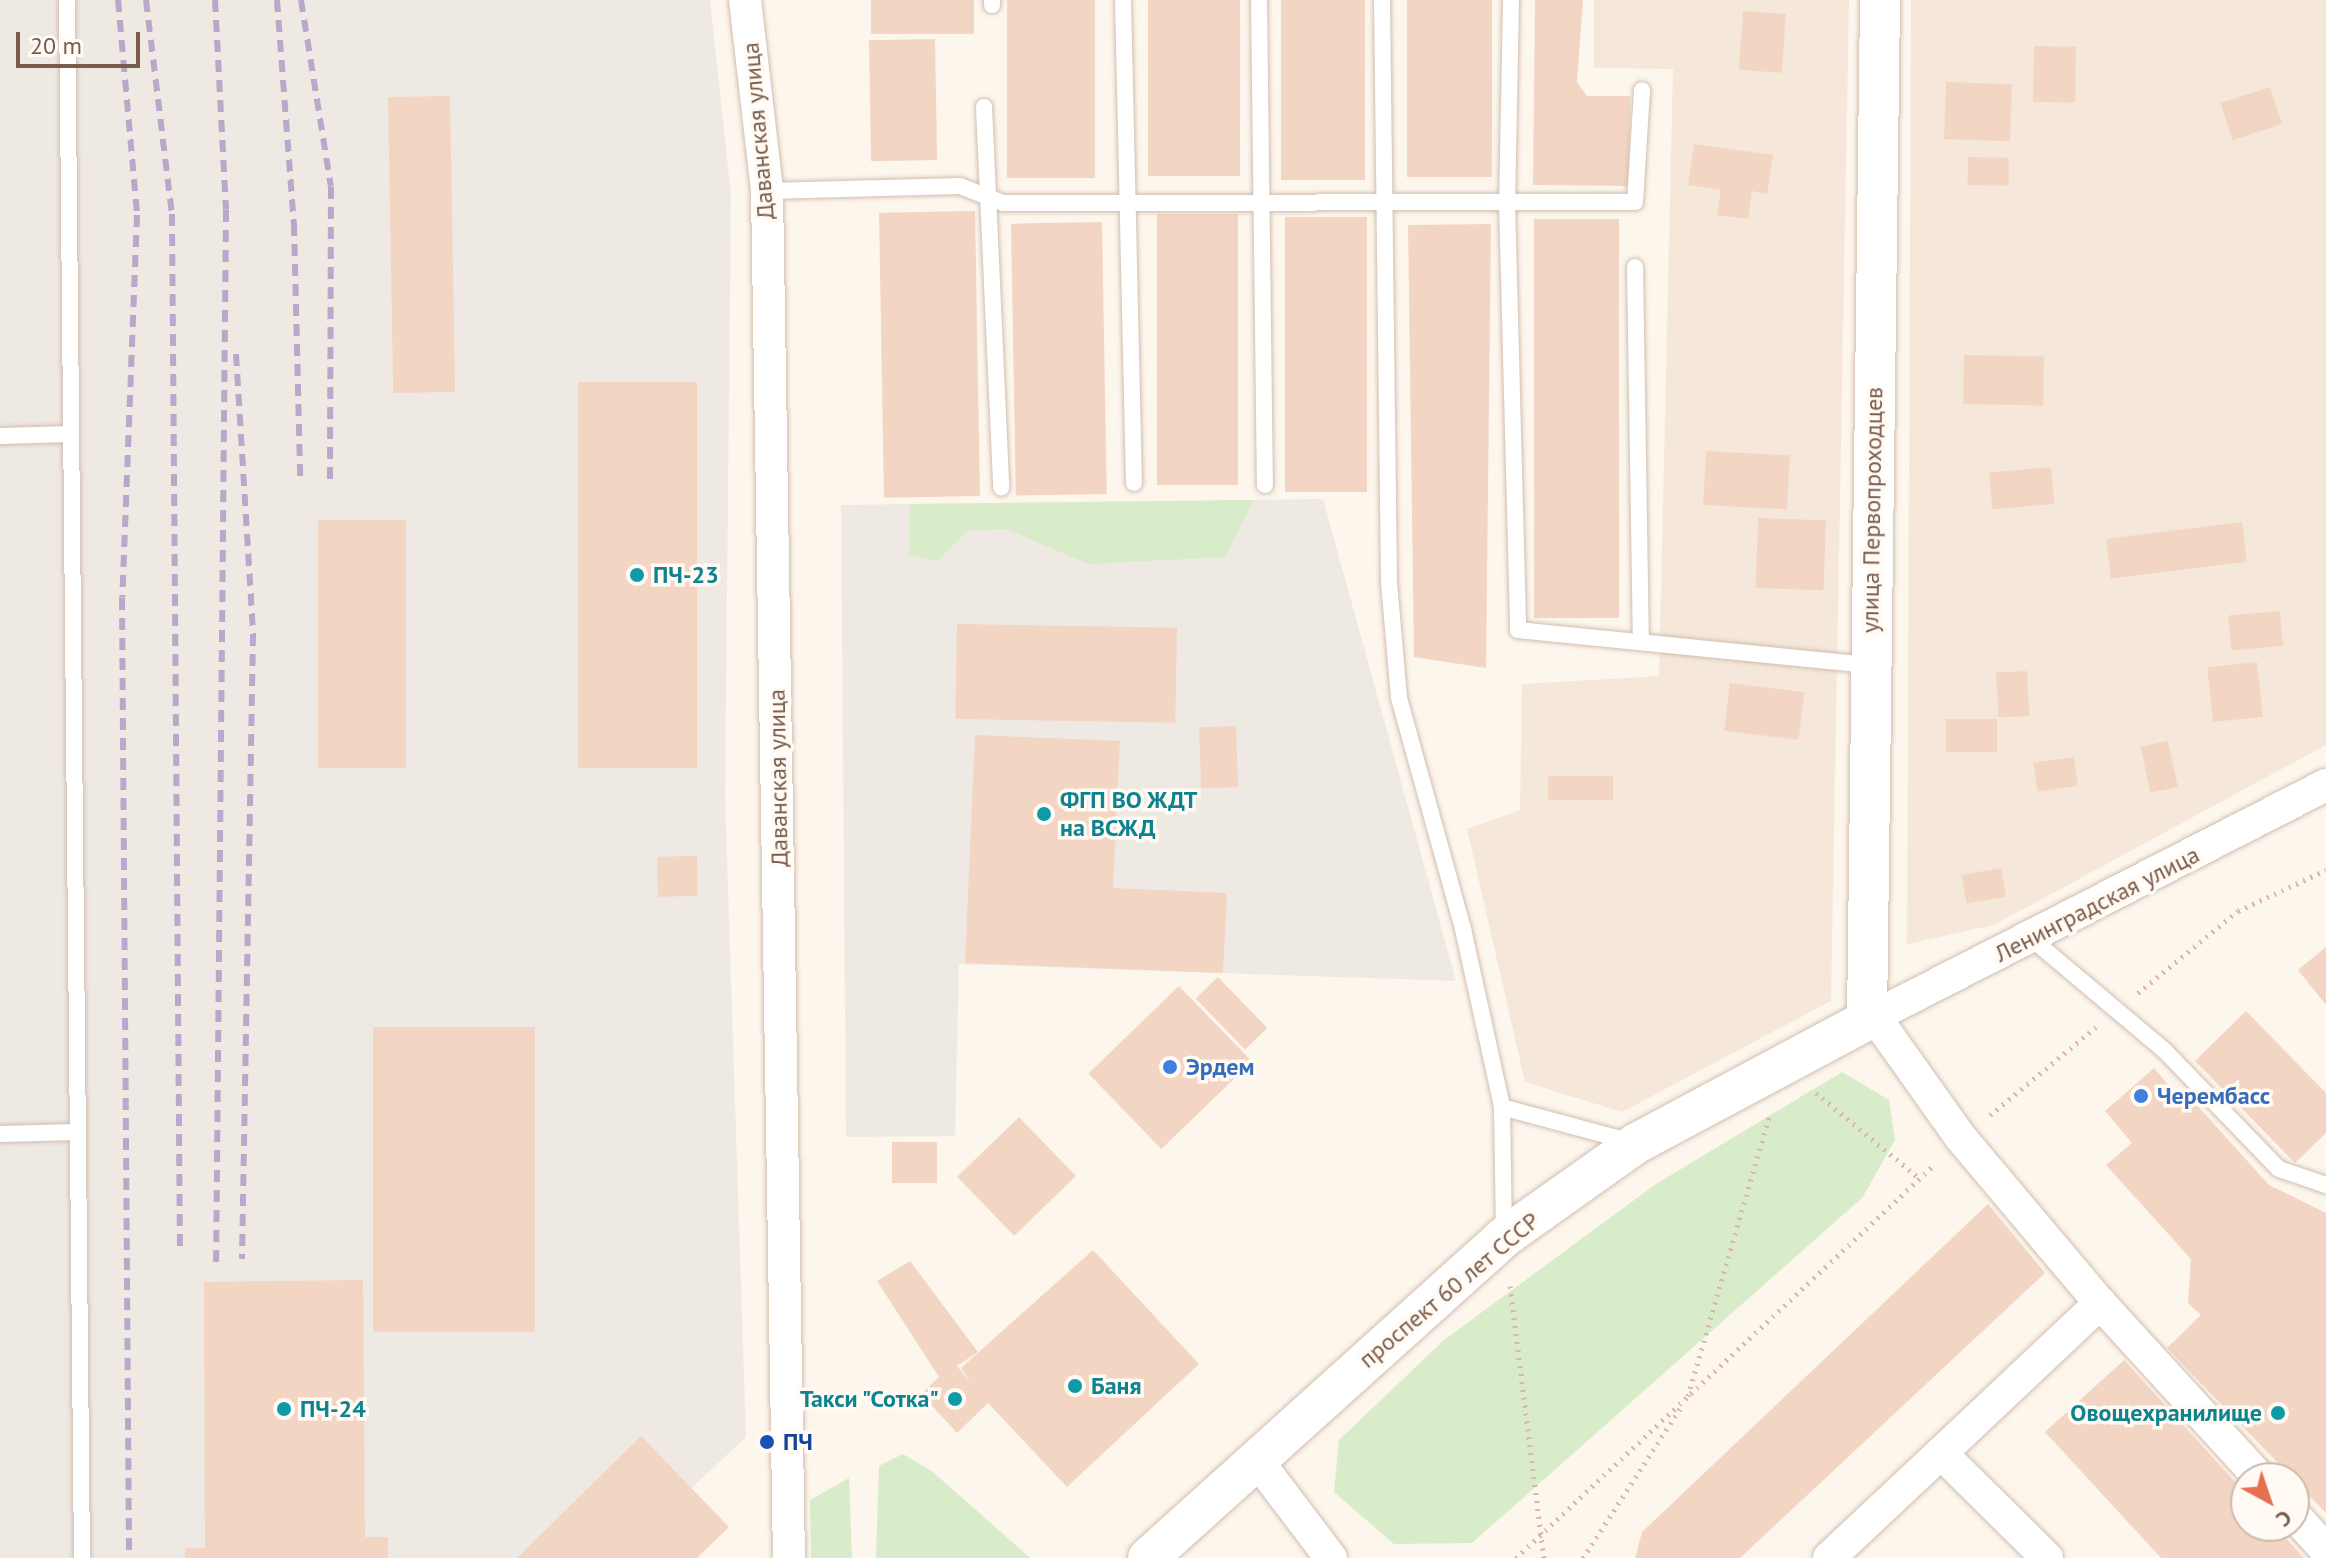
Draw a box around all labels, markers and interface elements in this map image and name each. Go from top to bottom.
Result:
scale bar [20,16,144,66]
text: 20 m [30,30,82,61]
street label: Даванская улица [736,41,780,221]
street label: улица Первопроходцев [1855,387,1889,633]
place label: ПЧ-23 [653,561,719,589]
marker: ПЧ-23 [628,566,646,584]
street label: Даванская улица [762,689,794,867]
place label: ФГП ВО ЖДТ на ВСЖД [1060,786,1198,842]
marker: ФГП ВО ЖДТ на ВСЖД [1035,805,1053,823]
street label: Ленинградская улица [1990,840,2204,968]
place label: Эрдем [1186,1053,1255,1081]
marker: Эрдем [1161,1058,1179,1076]
place label: Черембасс [2157,1082,2270,1110]
marker: Черембасс [2132,1087,2150,1105]
street label: проспект 60 лет СССР [1352,1206,1546,1374]
place label: Баня [1091,1372,1142,1400]
marker: Баня [1066,1377,1084,1395]
place label: Такси "Сотка" [798,1385,939,1413]
marker: Такси "Сотка" [946,1390,964,1408]
place label: ПЧ-24 [300,1395,366,1423]
place label: Овощехранилище [2070,1399,2262,1427]
marker: ПЧ-24 [275,1400,293,1418]
marker: Овощехранилище [2269,1404,2287,1422]
place label: ПЧ [783,1428,813,1456]
marker: ПЧ [758,1433,776,1451]
north arrow [2230,1462,2310,1542]
text: С [2270,1504,2298,1534]

